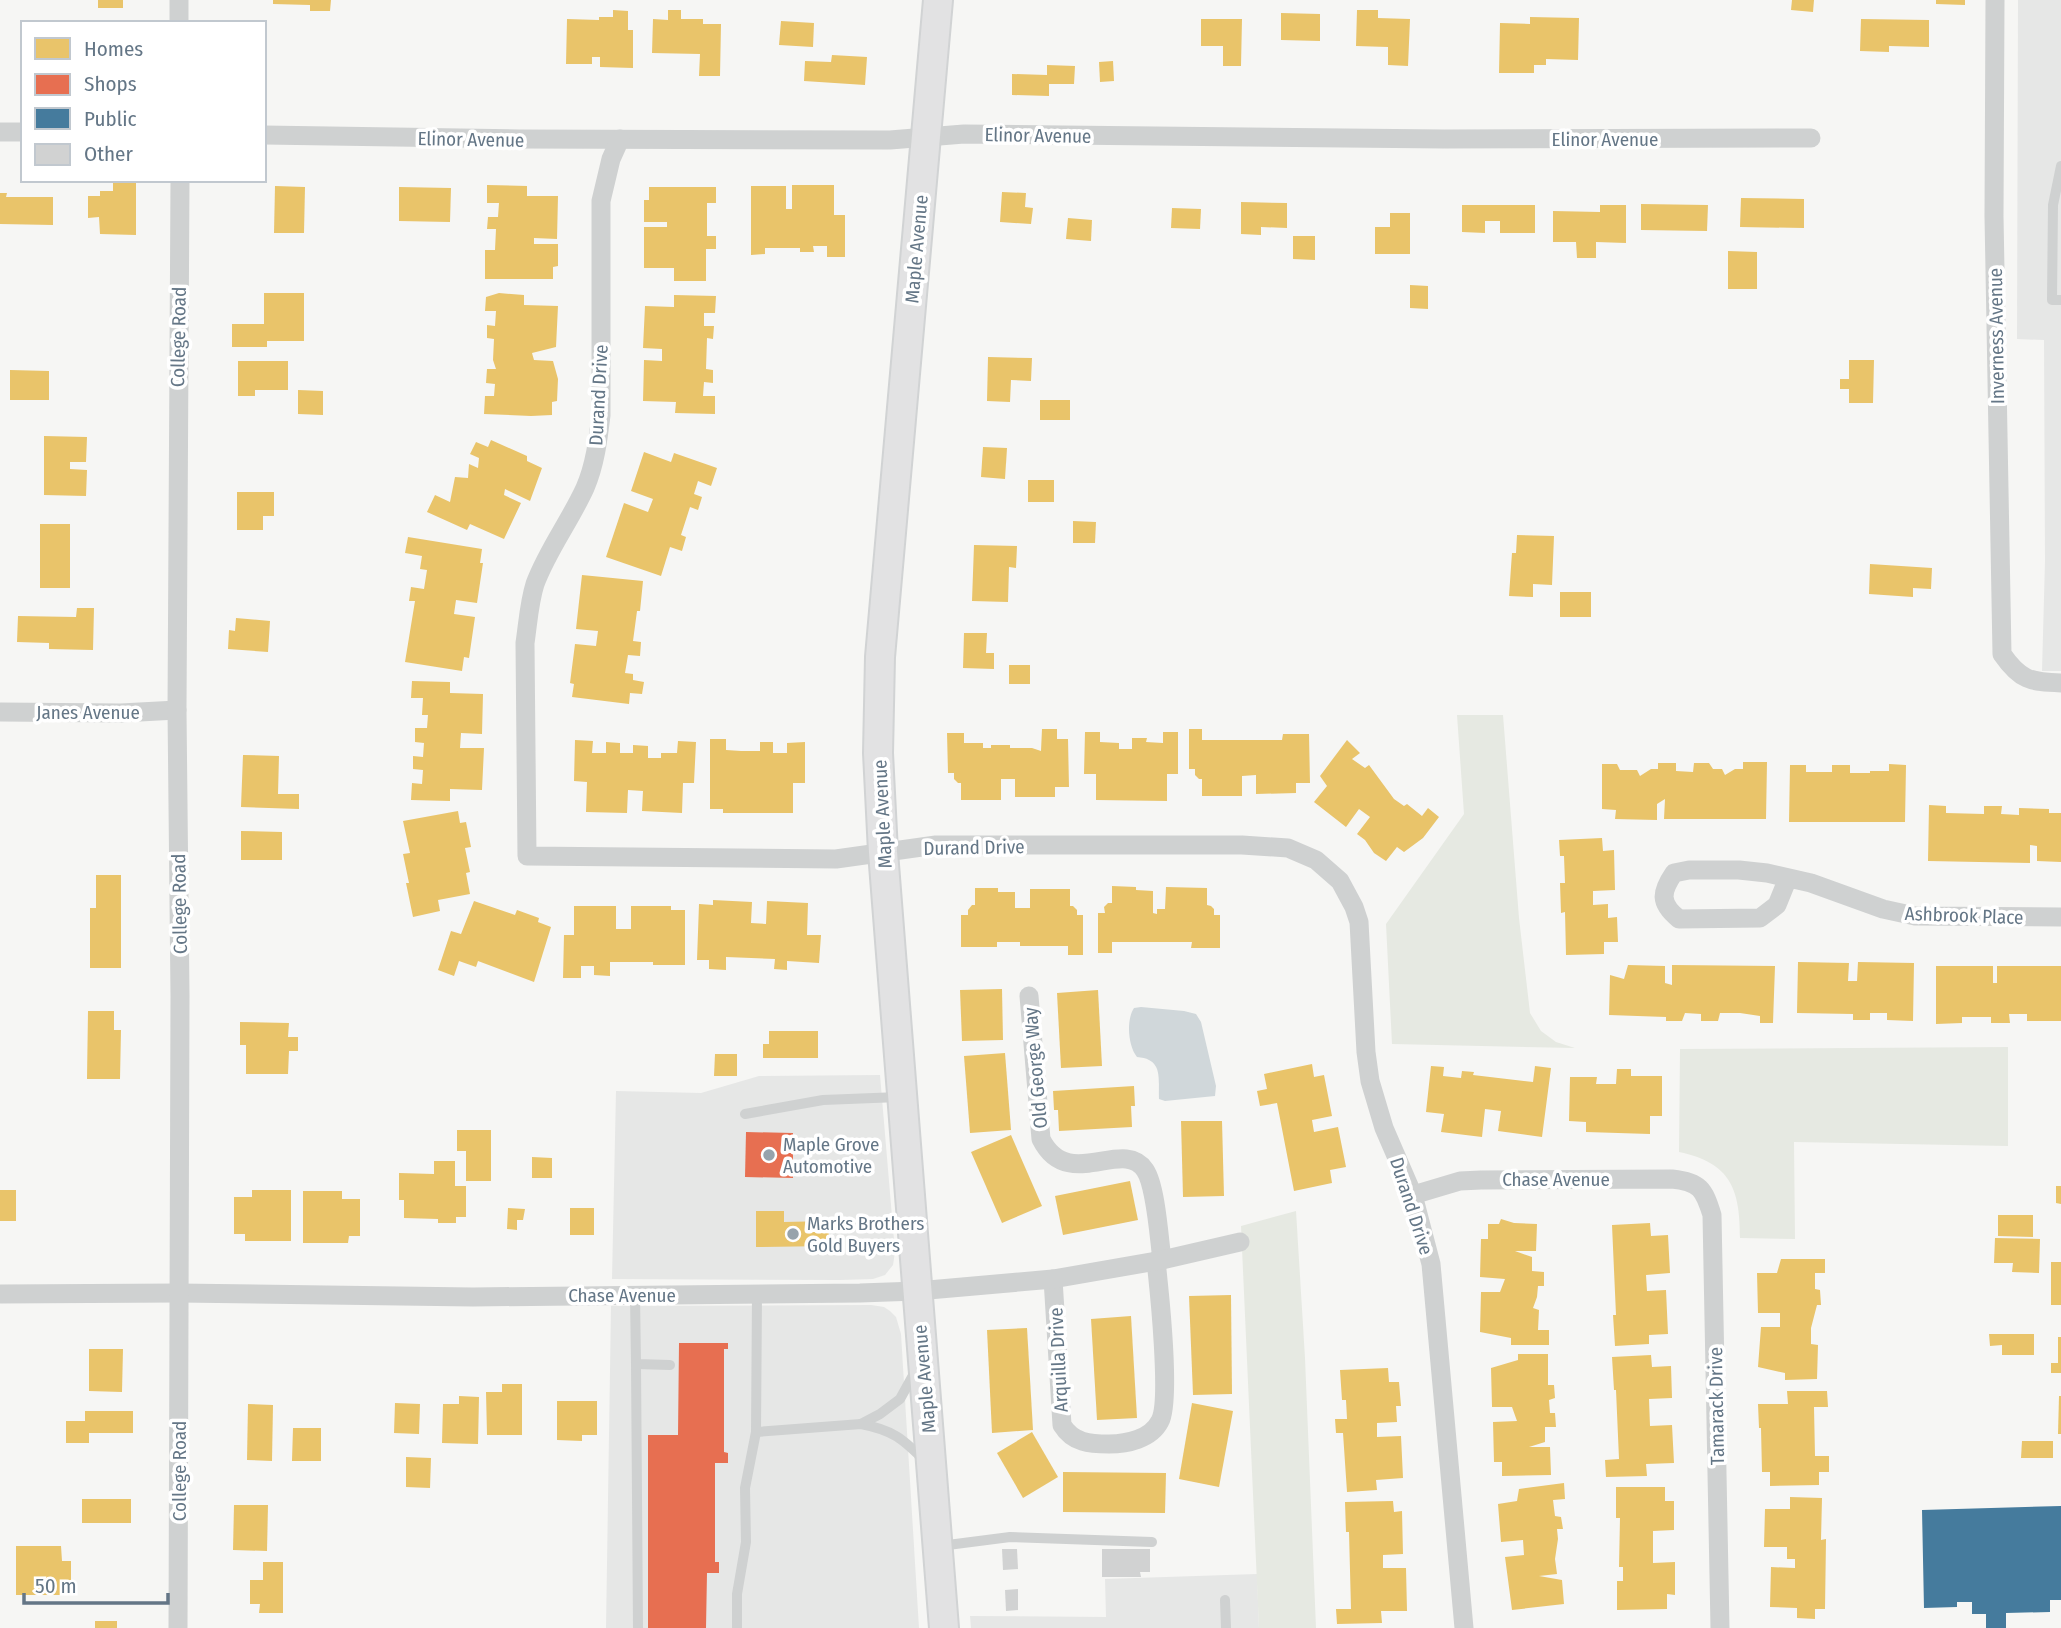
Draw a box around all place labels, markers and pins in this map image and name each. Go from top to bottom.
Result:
place label: Maple Grove Automotive [783,1133,879,1178]
marker: Maple Grove Automotive [761,1147,777,1163]
place label: Marks Brothers Gold Buyers [807,1212,924,1257]
marker: Marks Brothers Gold Buyers [785,1226,801,1242]

